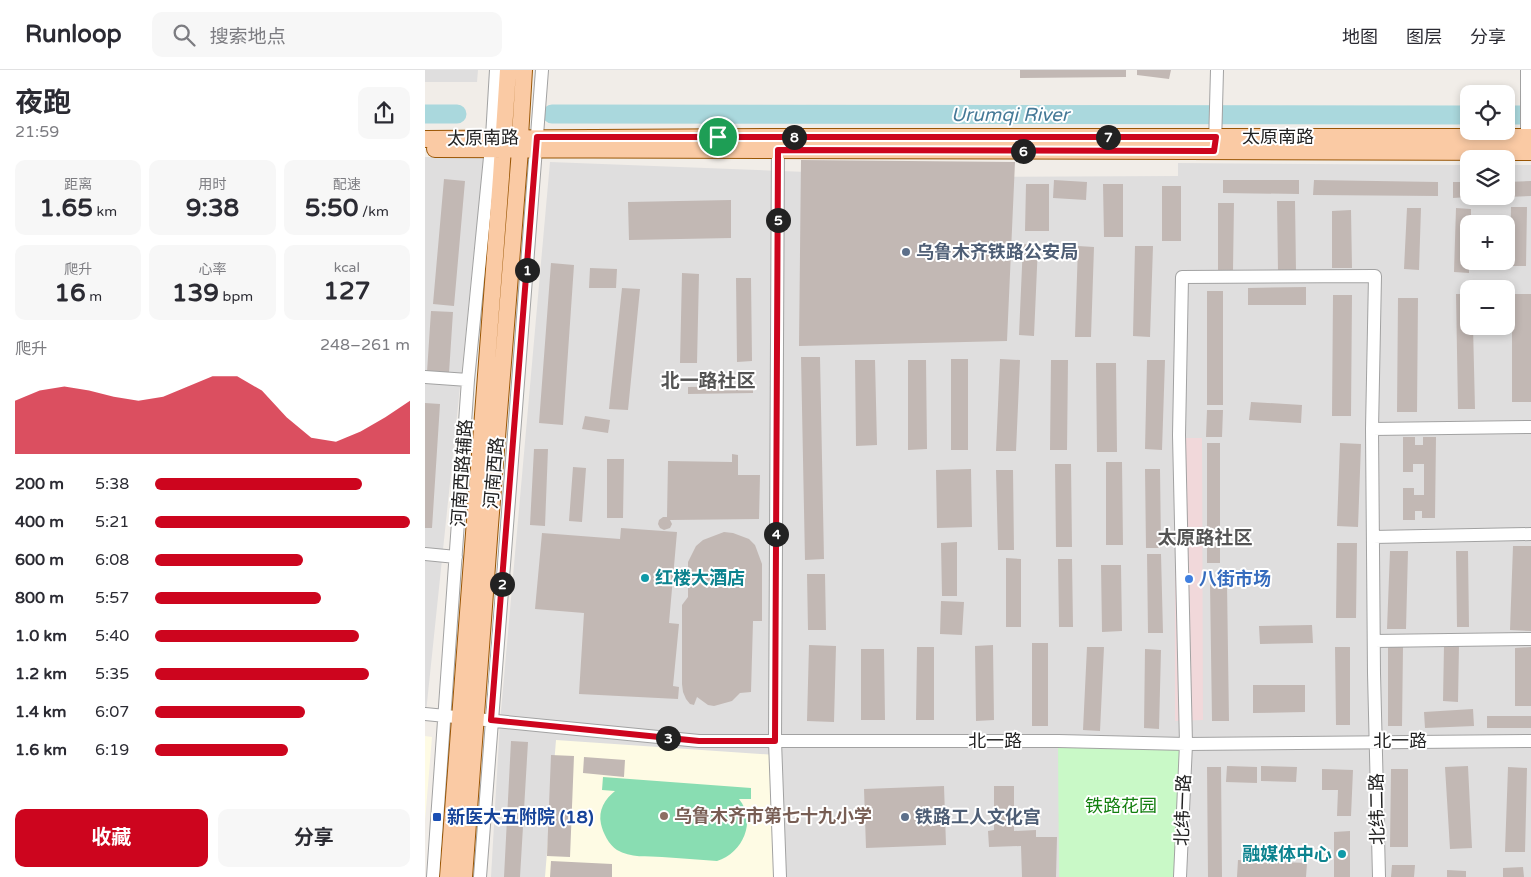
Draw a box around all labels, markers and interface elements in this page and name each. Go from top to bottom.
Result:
search box [152,12,502,57]
text: Runloop [25,20,122,49]
icon: search [170,21,198,49]
text: 搜索地点 [210,26,286,48]
text: 地图 [1342,26,1378,48]
text: 图层 [1406,26,1442,48]
text: 分享 [1470,26,1506,48]
map controls [1460,85,1515,335]
button: locate [1460,85,1515,140]
text: 夜跑 [15,86,71,120]
button: share [358,87,410,139]
water label: Urumqi River [951,104,1072,126]
pin [697,116,739,158]
text: 21:59 [15,122,59,142]
icon: arrive [704,123,732,151]
pin: 8 [781,124,807,150]
pin: 7 [1095,124,1121,150]
street label: 太原南路 [447,126,519,150]
street label: 太原南路 [1242,126,1314,148]
text: 8 [790,129,799,146]
text: 7 [1104,129,1113,146]
pin: 6 [1011,138,1035,164]
text: 6 [1019,143,1028,160]
button: layers [1460,150,1515,205]
text: 距离 [64,176,92,193]
text: 用时 [198,176,226,193]
text: 配速 [333,176,361,193]
text: 1.65 [39,193,93,223]
text: 9:38 [186,193,239,223]
text: 5:50 [305,193,358,223]
text: km [93,203,117,220]
text: /km [358,203,389,220]
pin: 5 [765,208,791,232]
text: 5 [774,212,783,229]
button: + [1460,215,1515,270]
place label: 乌鲁木齐铁路公安局 [916,241,1078,263]
marker: 乌鲁木齐铁路公安局 [900,246,912,258]
pin: 1 [515,258,539,282]
text: kcal [334,259,360,276]
text: 爬升 [64,261,92,278]
text: 心率 [198,261,226,278]
text: 1 [523,262,532,279]
text: 127 [323,276,370,306]
text: 16 [54,278,86,308]
text: 139 [172,278,219,308]
button: − [1460,280,1515,335]
text: m [86,288,102,305]
text: bpm [219,288,253,305]
text: 248–261 m [320,335,410,355]
text: 爬升 [15,339,47,359]
district label: 北一路社区 [660,370,756,392]
street label: 河南西路辅路 [447,418,477,528]
street label: 河南西路 [480,436,508,510]
text: 200 m [15,474,64,494]
text: 5:38 [95,474,129,494]
text: 400 m [15,512,64,532]
text: 5:21 [95,512,129,532]
pin: 4 [763,522,789,546]
text: 4 [772,526,781,543]
district label: 太原路社区 [1157,527,1253,549]
text: 600 m [15,550,64,570]
text: 6:08 [95,550,129,570]
place label: 红楼大酒店 [655,567,745,589]
place label: 八街市场 [1199,568,1271,590]
pin: 2 [489,572,515,596]
marker: 红楼大酒店 [639,572,651,584]
marker: 八街市场 [1183,573,1195,585]
text: 2 [498,576,507,593]
text: 800 m [15,588,64,608]
text: 5:57 [95,588,129,608]
text: 1.0 km [15,626,67,646]
text: 5:40 [95,626,129,646]
text: 1.2 km [15,664,67,684]
text: 5:35 [95,664,129,684]
text: 1.4 km [15,702,67,722]
text: 6:07 [95,702,129,722]
pin: 3 [655,726,681,750]
text: 3 [664,730,673,747]
street label: 北一路 [968,730,1022,752]
street label: 北一路 [1373,730,1427,752]
text: 1.6 km [15,740,67,760]
text: 6:19 [95,740,129,760]
street label: 北纬二路 [1365,773,1389,845]
street label: 北纬一路 [1171,774,1195,846]
park label: 铁路花园 [1085,795,1157,817]
place label: 乌鲁木齐市第七十九小学 [674,805,872,827]
place label: 新医大五附院 (18) [447,806,594,828]
place label: 铁路工人文化宫 [915,806,1041,828]
button: 收藏 [15,809,208,867]
button: 分享 [218,809,410,867]
marker: 乌鲁木齐市第七十九小学 [658,810,670,822]
marker: 新医大五附院 (18) [431,811,443,823]
marker: 铁路工人文化宫 [899,811,911,823]
place label: 融媒体中心 [1242,843,1332,865]
marker: 融媒体中心 [1336,848,1348,860]

